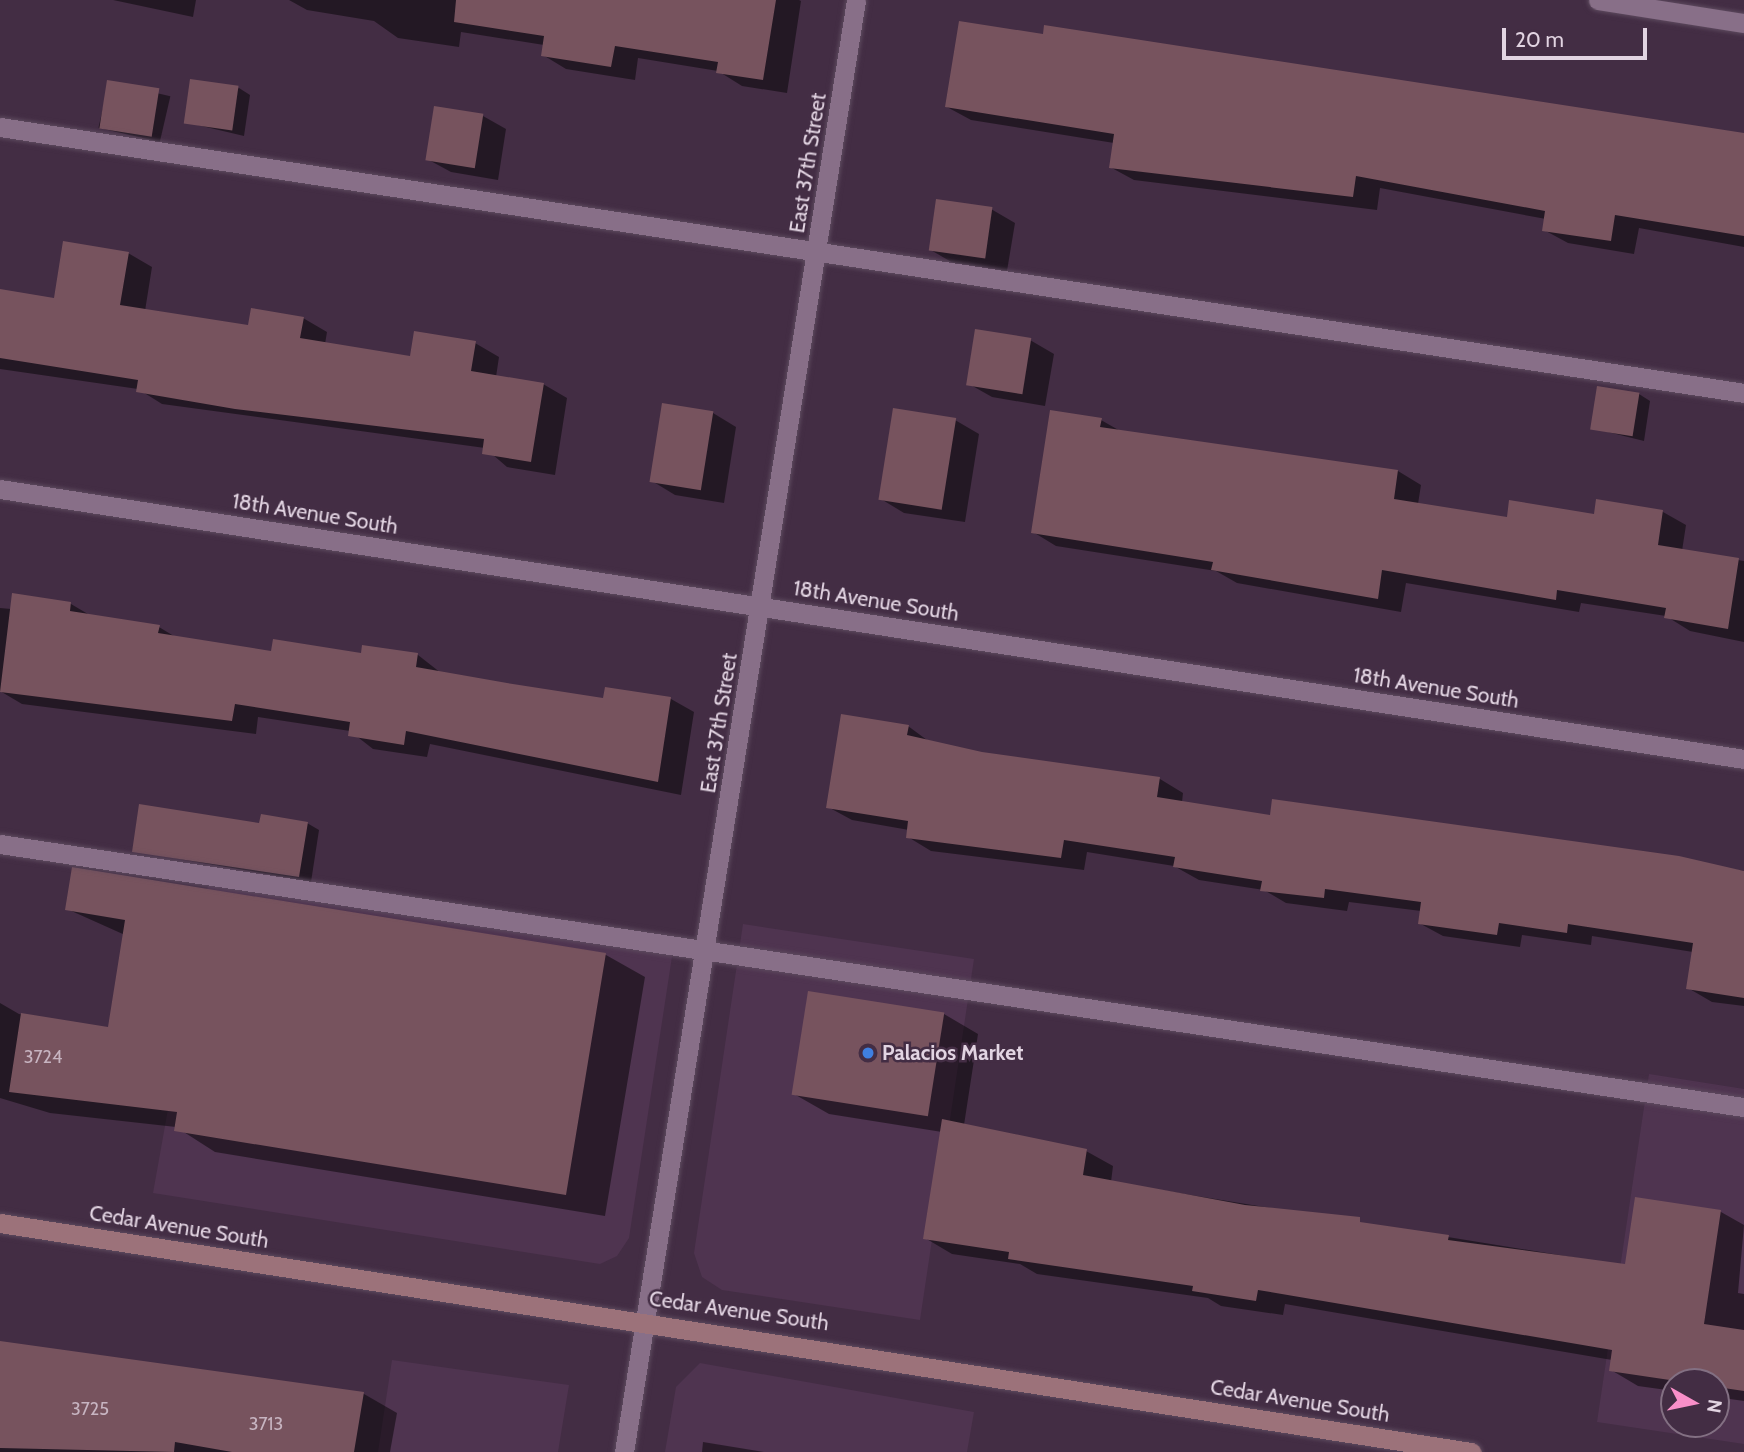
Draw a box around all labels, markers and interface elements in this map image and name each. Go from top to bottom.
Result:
scale bar [1506,14,1651,58]
text: 20 m [1515,27,1564,52]
street label: East 37th Street [785,91,831,235]
street label: 18th Avenue South [230,488,400,540]
street label: 18th Avenue South [791,575,961,627]
street label: East 37th Street [696,651,742,795]
street label: 18th Avenue South [1351,662,1521,714]
place label: Palacios Market [882,1040,1023,1066]
marker: Palacios Market [860,1045,876,1061]
house number: 3724 [24,1046,62,1068]
street label: Cedar Avenue South [88,1200,270,1254]
street label: Cedar Avenue South [648,1286,830,1336]
north arrow [1660,1368,1730,1438]
street label: Cedar Avenue South [1209,1374,1391,1428]
house number: 3725 [71,1398,109,1420]
text: N [1702,1398,1727,1414]
house number: 3713 [249,1413,283,1435]

